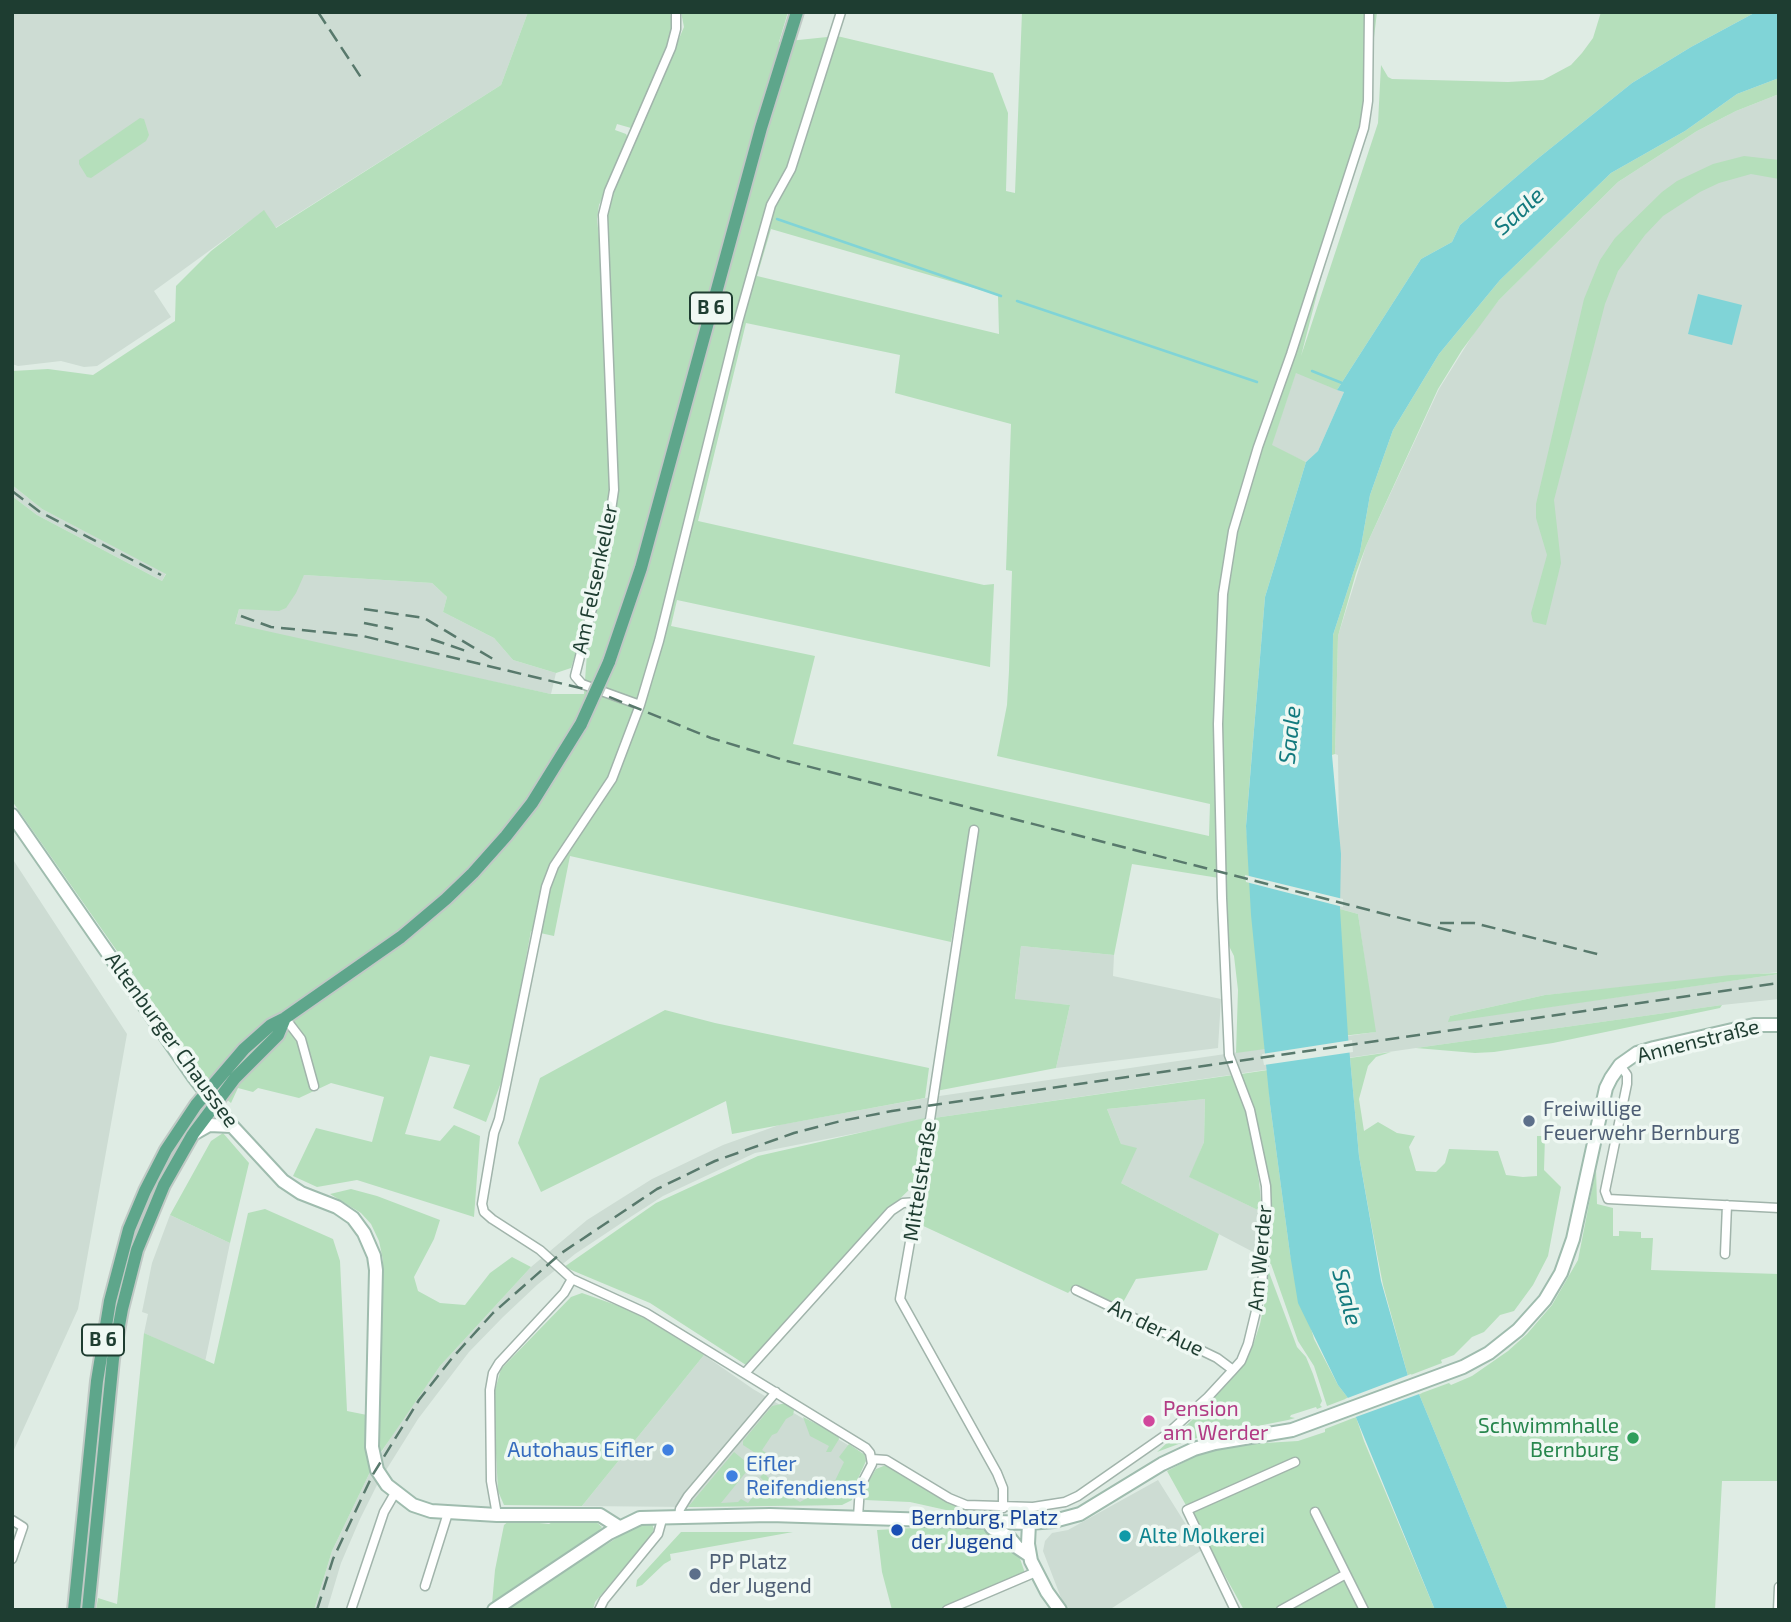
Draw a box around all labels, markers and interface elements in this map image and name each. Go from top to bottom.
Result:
water label: Saale [1488,181,1550,241]
road number: B 6 [690,292,732,324]
street label: Am Felsenkeller [567,502,623,656]
water label: Saale [1273,705,1307,765]
street label: Altenburger Chaussee [100,947,244,1133]
street label: Annenstraße [1634,1014,1762,1068]
place label: Freiwillige Feuerwehr Bernburg [1543,1096,1740,1146]
marker: Freiwillige Feuerwehr Bernburg [1521,1113,1537,1129]
street label: Mittelstraße [898,1119,942,1243]
street label: Am Werder [1243,1204,1277,1312]
water label: Saale [1326,1265,1368,1329]
street label: An der Aue [1104,1294,1208,1362]
road number: B 6 [82,1324,124,1356]
place label: Pension am Werder [1163,1396,1268,1446]
marker: Pension am Werder [1141,1413,1157,1429]
place label: Schwimmhalle Bernburg [1478,1413,1619,1463]
marker: Schwimmhalle Bernburg [1625,1430,1641,1446]
place label: Autohaus Eifler [507,1437,654,1463]
marker: Autohaus Eifler [660,1442,676,1458]
place label: Eifler Reifendienst [746,1451,866,1501]
marker: Eifler Reifendienst [724,1468,740,1484]
place label: Bernburg, Platz der Jugend [911,1505,1058,1555]
marker: Bernburg, Platz der Jugend [889,1522,905,1538]
place label: Alte Molkerei [1139,1523,1265,1549]
marker: Alte Molkerei [1117,1528,1133,1544]
place label: PP Platz der Jugend [709,1549,812,1599]
marker: PP Platz der Jugend [687,1566,703,1582]

